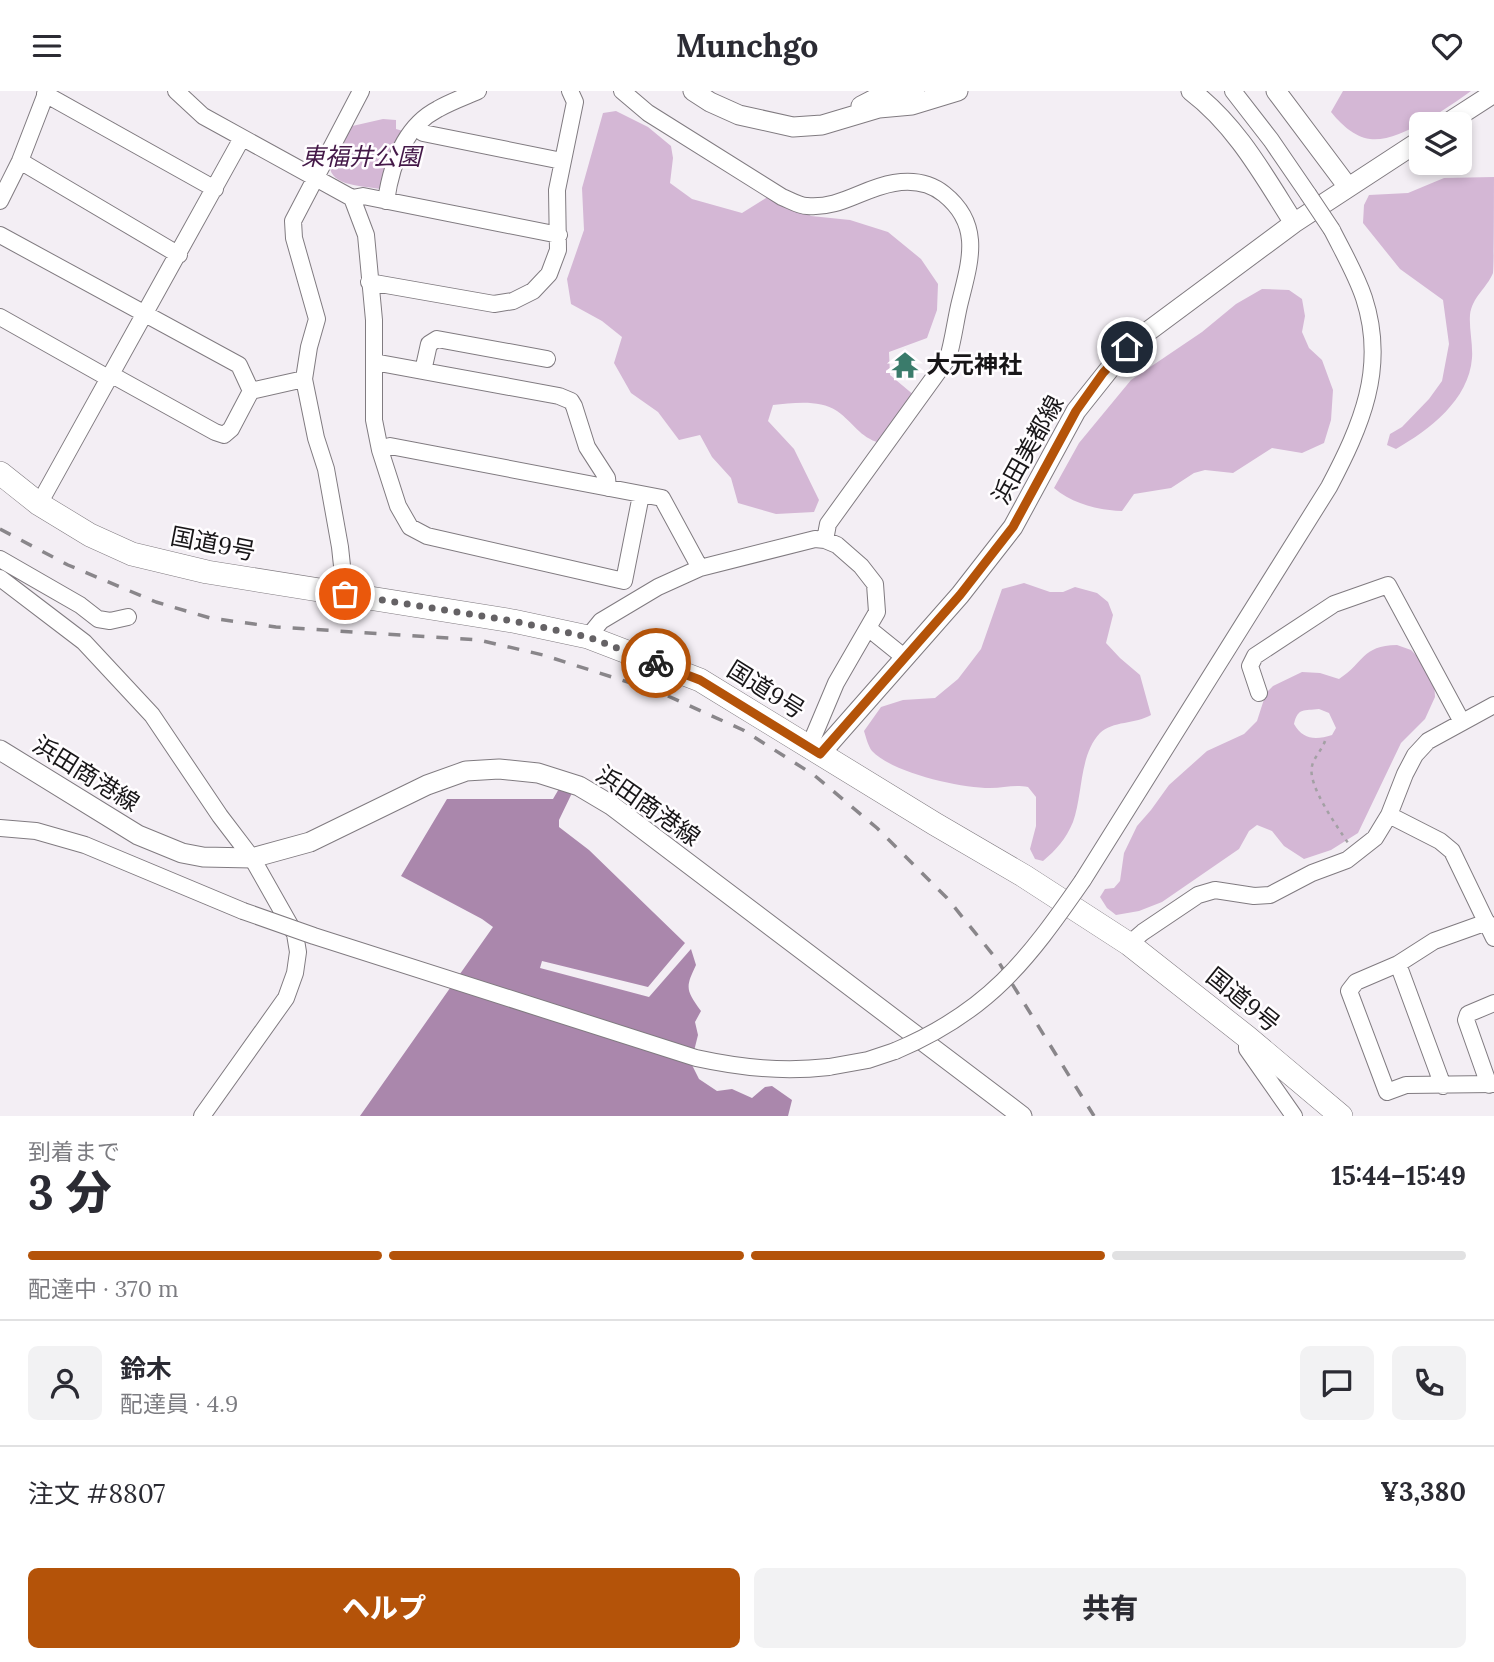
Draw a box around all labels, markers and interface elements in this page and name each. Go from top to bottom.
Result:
text: Munchgo [676,25,818,66]
icon: menu [28,27,66,65]
icon: heart [1428,27,1466,65]
map controls [1409,112,1472,175]
button: layers [1409,112,1472,175]
park label: 東福井公園 [301,141,424,172]
pin [1097,317,1157,377]
icon: home [1108,328,1146,366]
place label: 大元神社 [926,349,1022,380]
temple icon: 大元神社 [890,350,920,380]
street label: 浜田美都線 [985,390,1070,510]
street label: 国道9号 [168,520,258,567]
pin [315,564,375,624]
icon: bag [326,575,364,613]
courier [621,628,691,698]
icon: bike [637,644,675,682]
street label: 国道9号 [722,654,811,725]
street label: 浜田商港線 [27,729,145,819]
street label: 浜田商港線 [590,758,706,853]
street label: 国道9号 [1200,961,1286,1039]
text: 到着まで [28,1137,120,1166]
text: 15:44–15:49 [1331,1159,1466,1192]
text: 3 分 [28,1163,112,1222]
text: 配達中 · 370 m [28,1274,179,1303]
button: person [28,1346,102,1420]
button: chat [1300,1346,1374,1420]
button: phone [1392,1346,1466,1420]
text: 鈴木 [120,1352,172,1385]
text: 配達員 · 4.9 [120,1389,238,1418]
text: ¥3,380 [1380,1475,1466,1508]
text: 注文 #8807 [28,1477,165,1510]
button: ヘルプ [28,1568,740,1648]
button: 共有 [754,1568,1466,1648]

